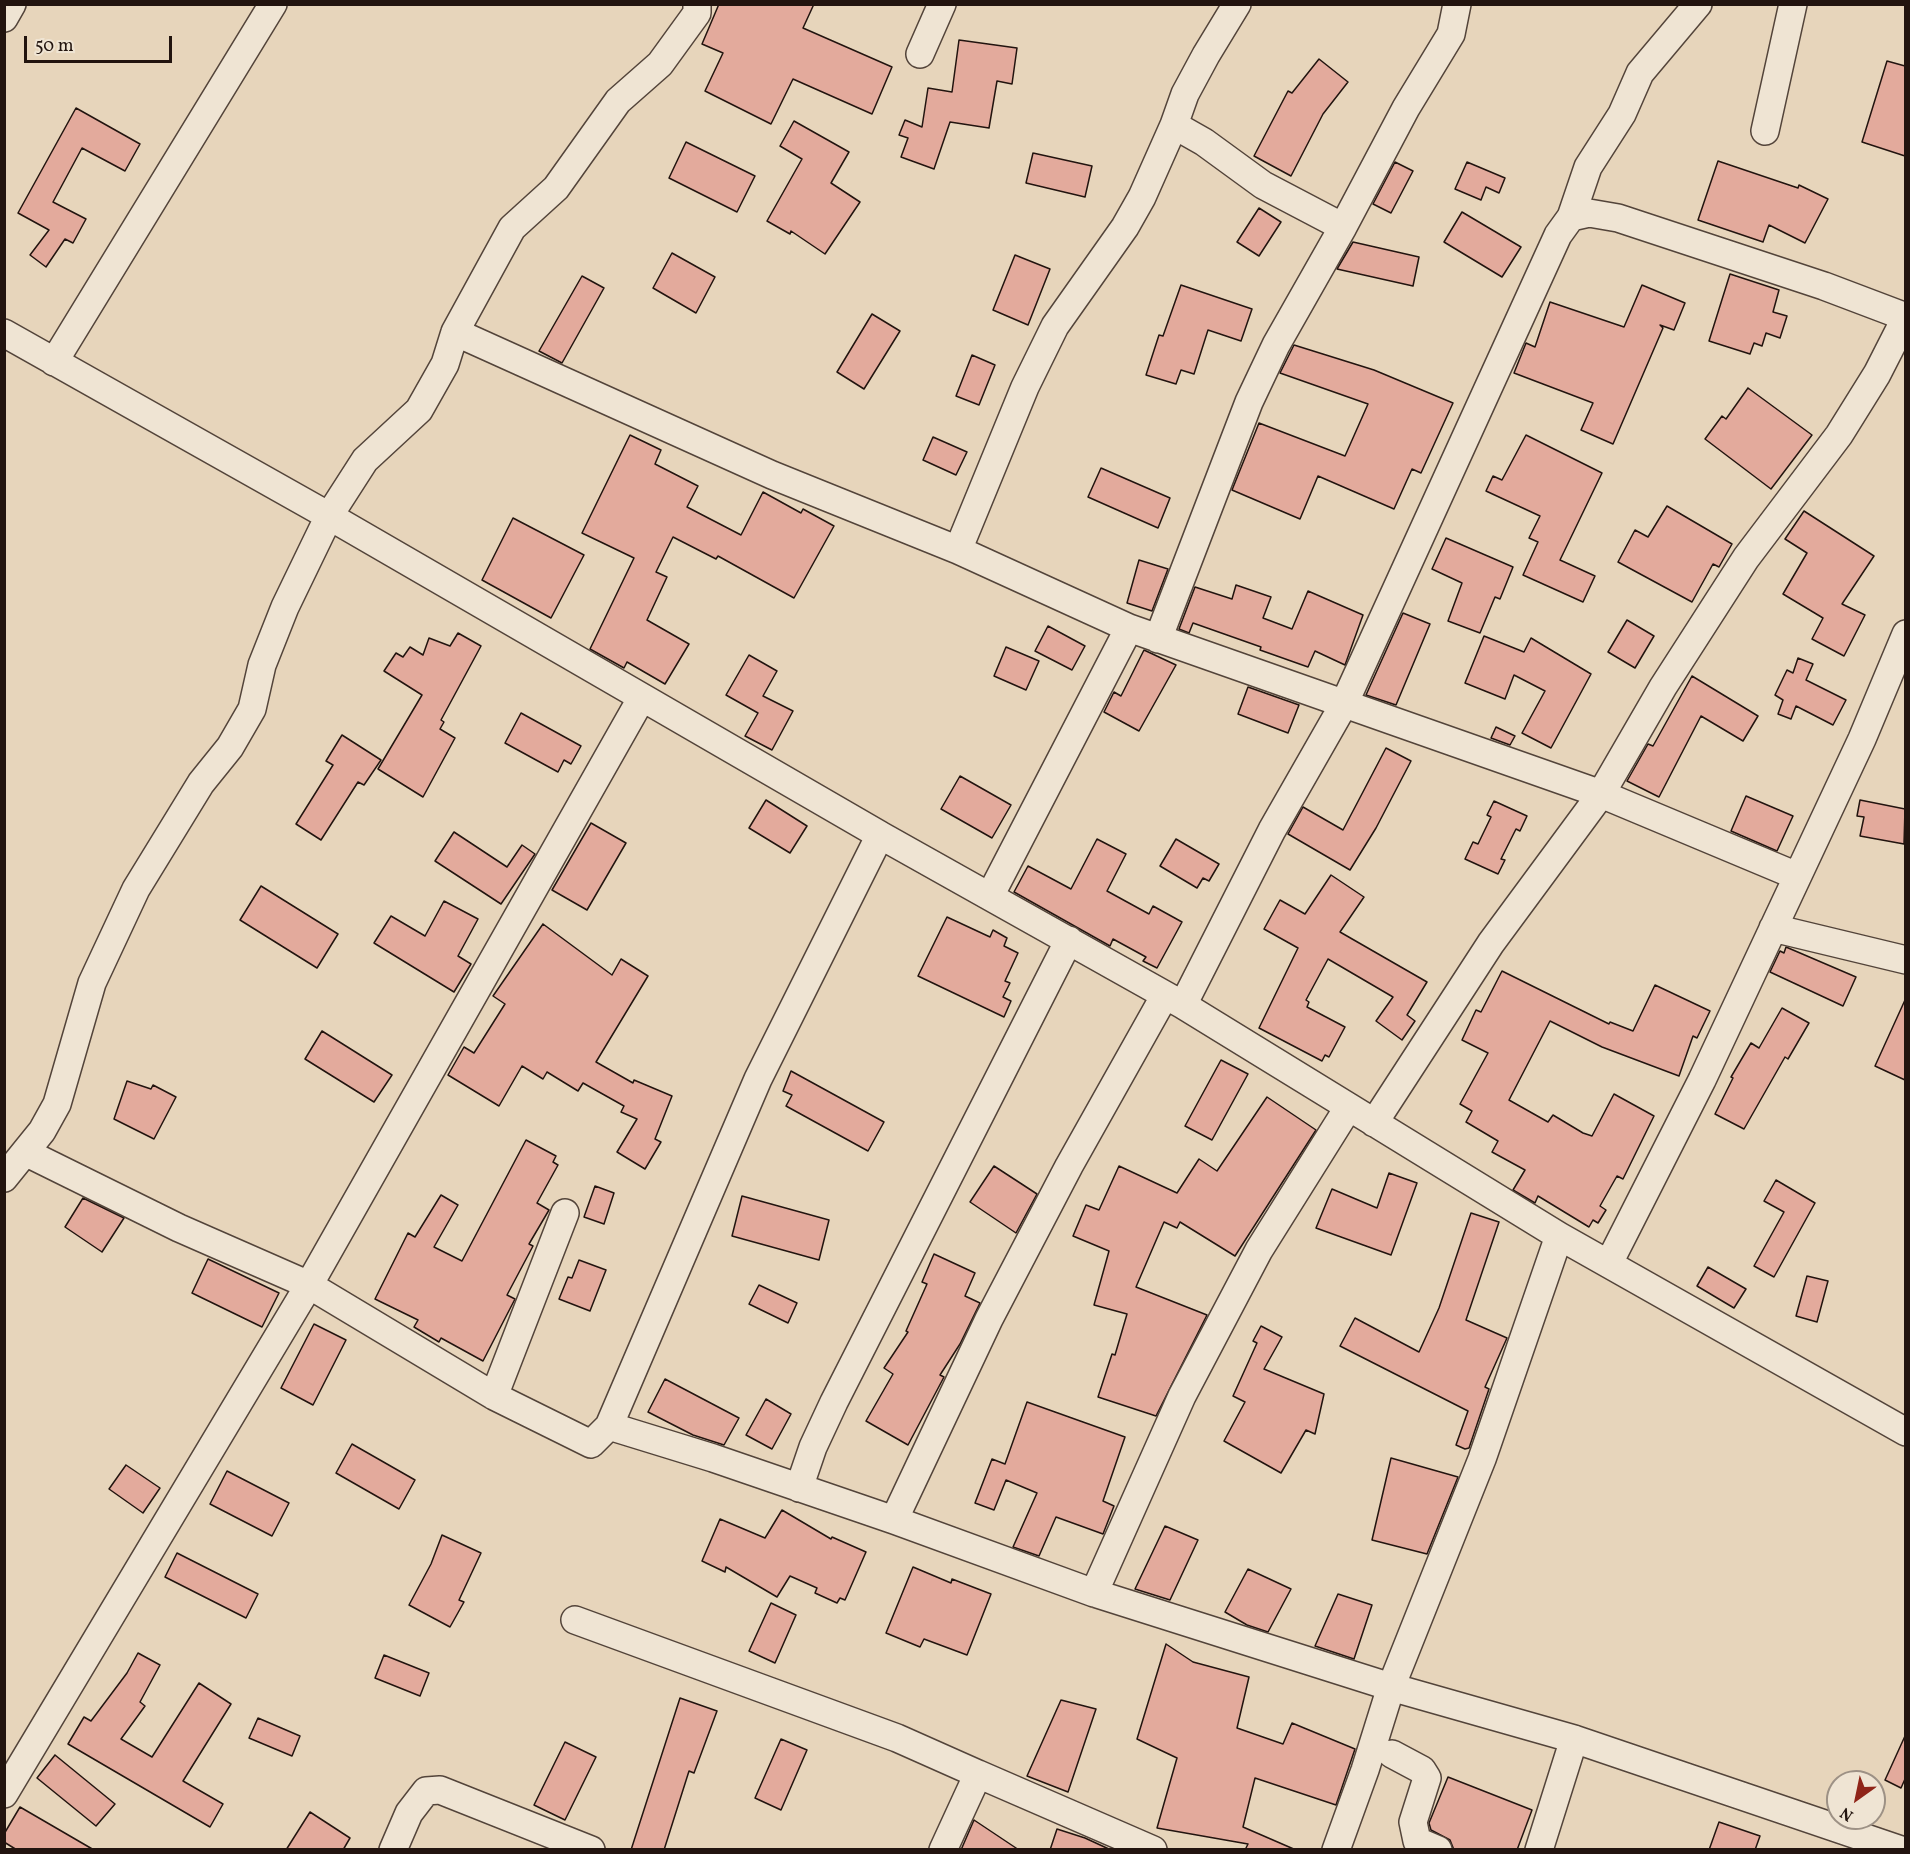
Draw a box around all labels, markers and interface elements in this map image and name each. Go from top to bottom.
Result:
scale bar [27,24,176,62]
text: 50 m [35,34,74,59]
north arrow [1826,1770,1886,1830]
text: N [1836,1801,1858,1826]

